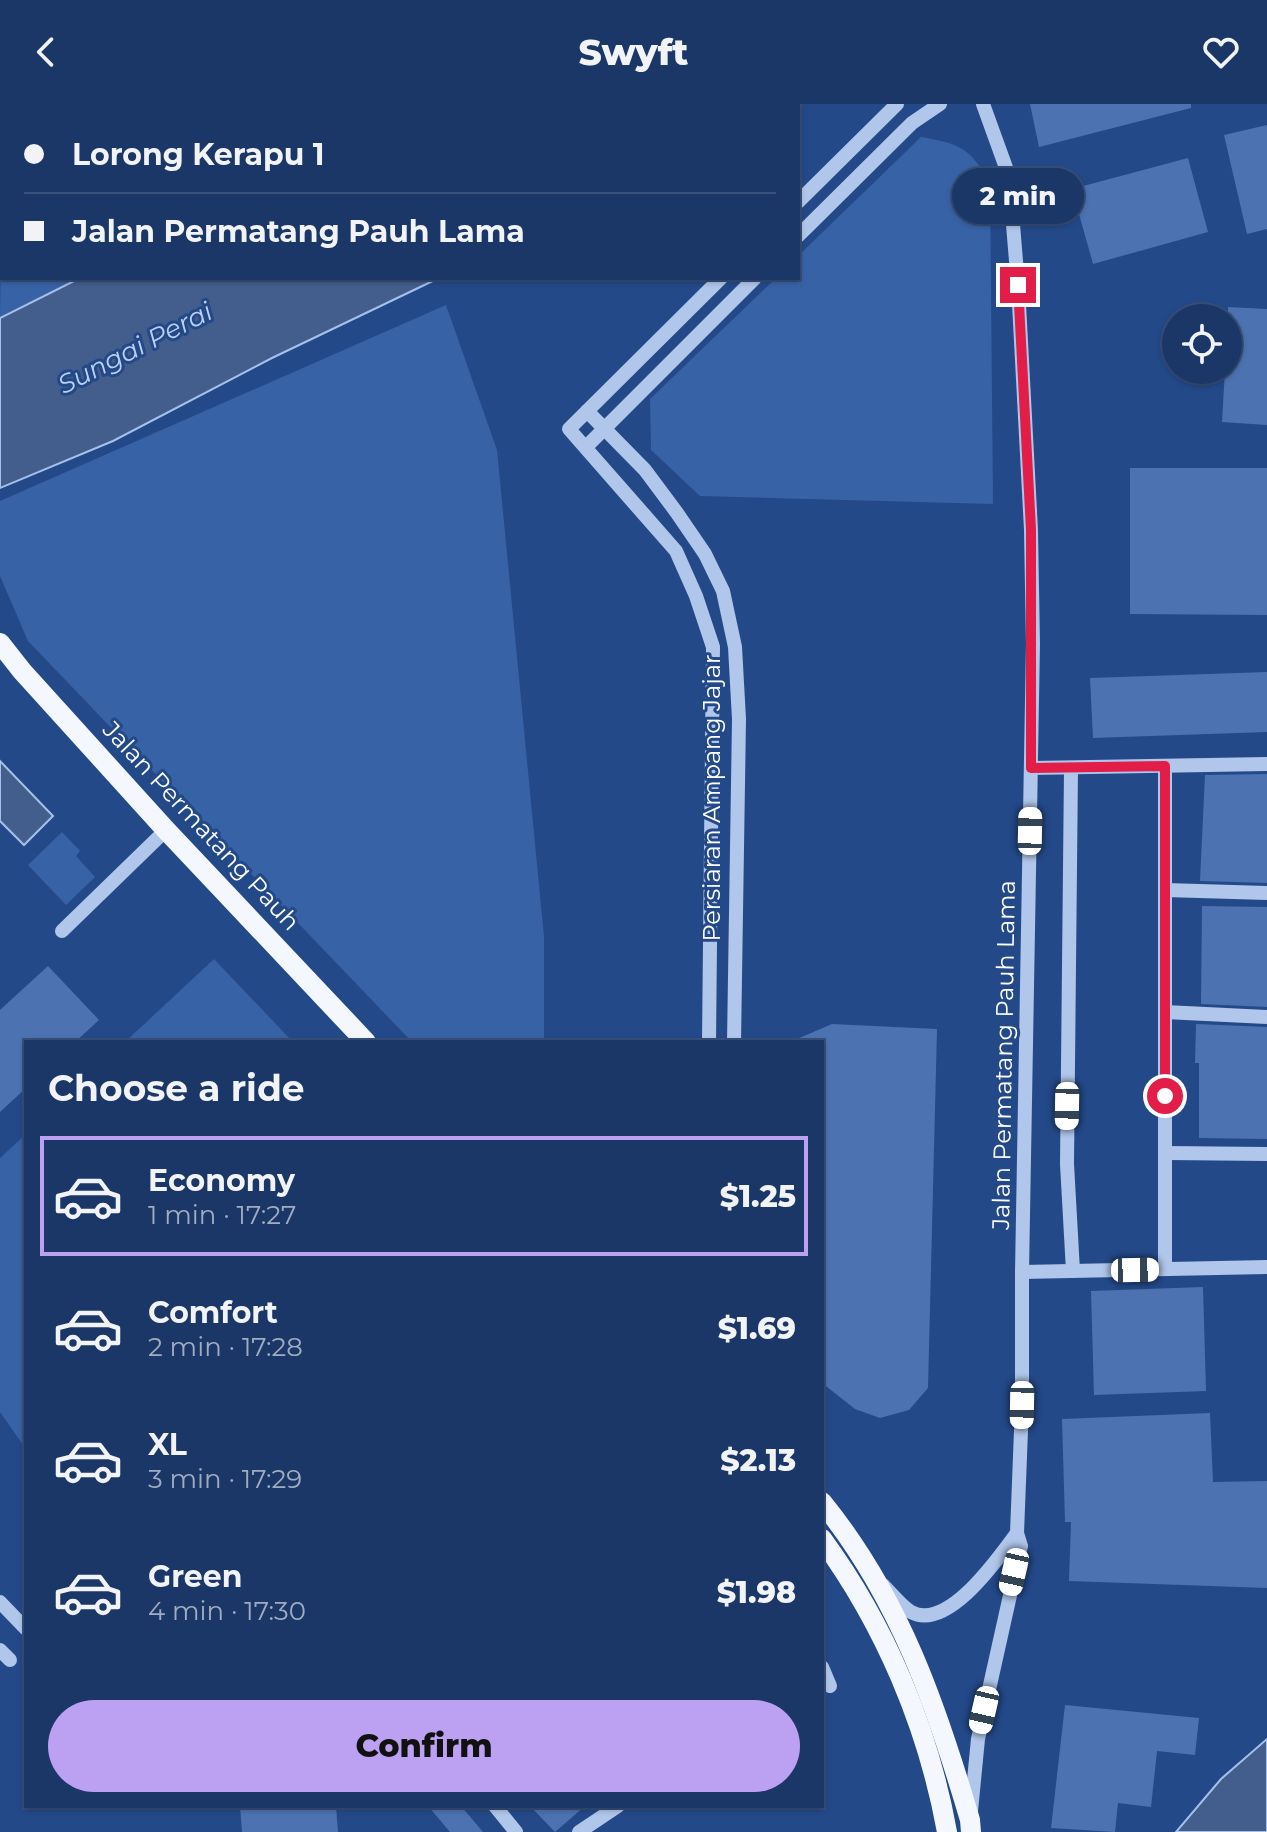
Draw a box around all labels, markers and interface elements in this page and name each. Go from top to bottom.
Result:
icon: back [24,30,68,74]
text: Swyft [579,30,688,74]
icon: heart [1199,30,1243,74]
text: Lorong Kerapu 1 [72,136,325,173]
callout: 2 min [952,169,1084,225]
text: 2 min [980,180,1056,212]
text: Jalan Permatang Pauh Lama [72,213,525,250]
route end [1000,267,1036,303]
water label: Sungai Perai [52,295,218,401]
map controls [1162,304,1242,384]
button: locate [1162,304,1242,384]
street label: Persiaran Ampang Jajar [697,654,726,942]
street label: Jalan Permatang Pauh [96,714,306,936]
car [1018,807,1042,855]
street label: Jalan Permatang Pauh Lama [986,880,1021,1231]
text: Choose a ride [48,1066,305,1110]
route start [1147,1078,1183,1114]
car [1055,1082,1079,1130]
icon: car [52,1160,124,1232]
text: Economy [148,1162,295,1199]
text: $1.25 [720,1178,796,1215]
text: 1 min · 17:27 [148,1199,296,1231]
car [1111,1258,1159,1282]
icon: car [52,1292,124,1364]
text: Comfort [148,1294,278,1331]
text: $1.69 [718,1310,796,1347]
text: 2 min · 17:28 [148,1331,303,1363]
car [1010,1381,1034,1429]
icon: car [52,1424,124,1496]
text: XL [148,1426,187,1463]
text: $2.13 [720,1442,796,1479]
text: 3 min · 17:29 [148,1463,302,1495]
car [997,1546,1031,1598]
icon: car [52,1556,124,1628]
text: Green [148,1558,242,1595]
text: $1.98 [717,1574,796,1611]
text: 4 min · 17:30 [148,1595,306,1627]
car [967,1684,1001,1736]
button: Confirm [48,1700,800,1792]

